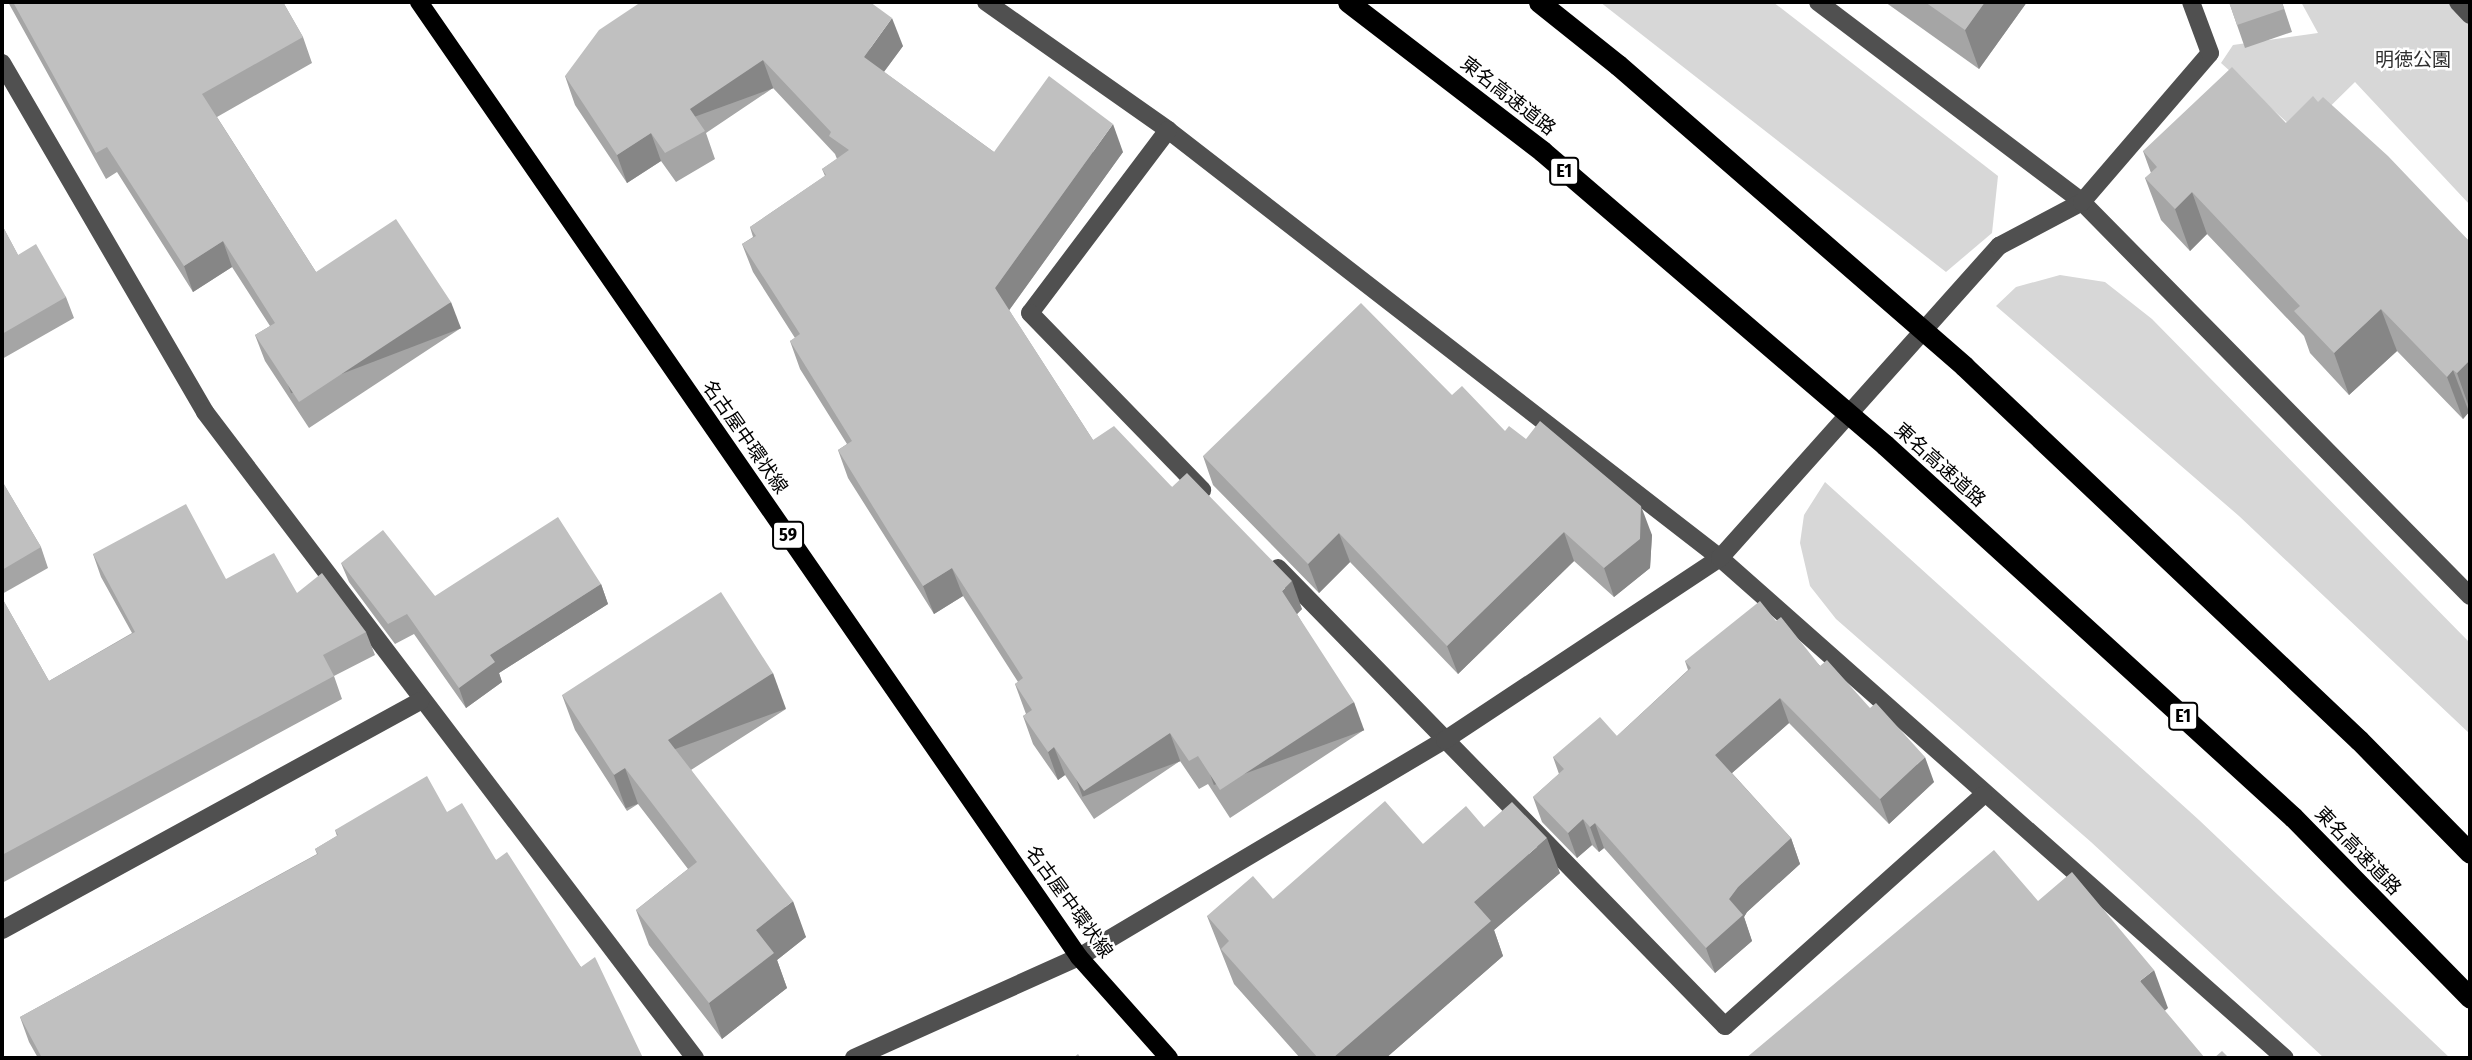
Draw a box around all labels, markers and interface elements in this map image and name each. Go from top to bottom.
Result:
park label: 明徳公園 [2375,49,2451,71]
street label: 東名高速道路 [1456,52,1560,140]
road number: E1 [1548,156,1580,186]
street label: 名古屋中環状線 [698,376,792,498]
street label: 東名高速道路 [1890,418,1990,512]
road number: 59 [770,520,806,550]
road number: E1 [2167,702,2199,730]
street label: 東名高速道路 [2310,802,2406,900]
street label: 名古屋中環状線 [1021,841,1117,963]

